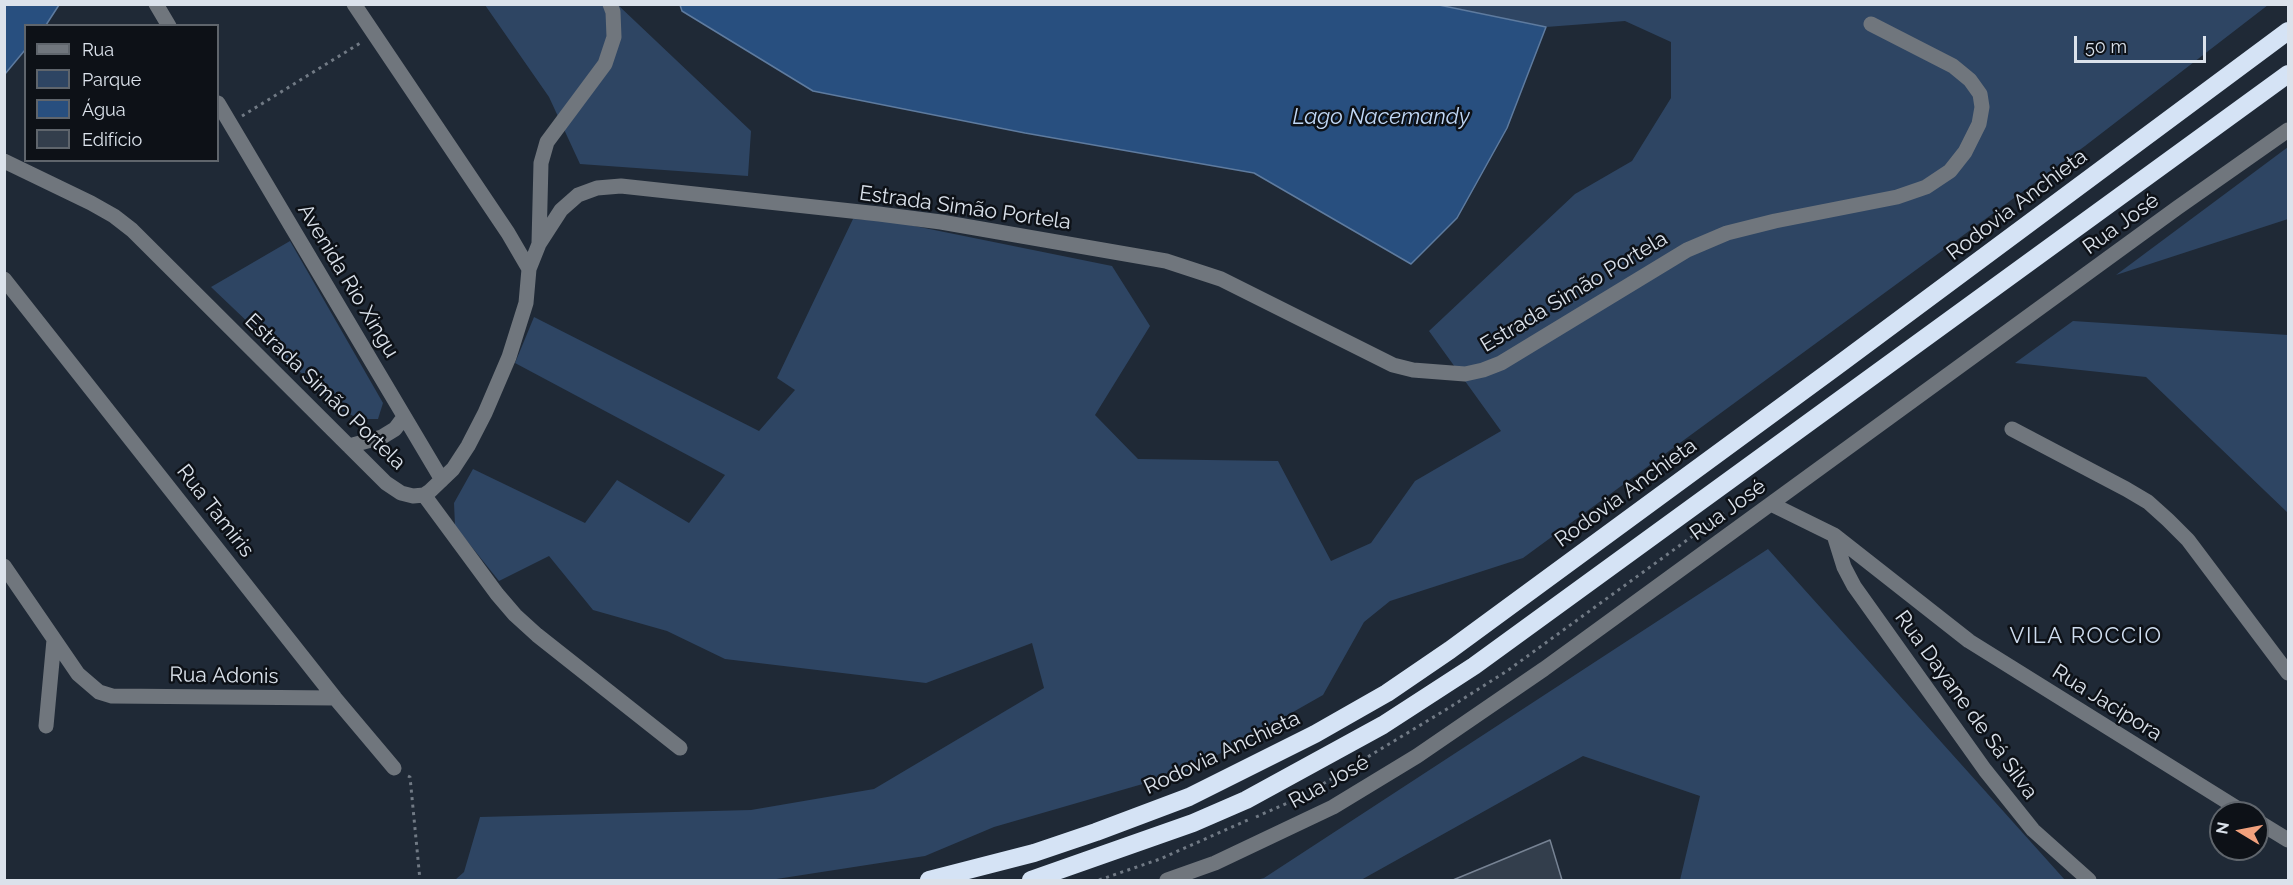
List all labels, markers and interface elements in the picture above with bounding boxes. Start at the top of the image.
legend [24,24,219,162]
scale bar [2077,24,2209,62]
text: 50 m [2085,36,2127,57]
text: Rua [82,39,114,60]
text: Parque [82,69,141,90]
text: Água [82,99,126,120]
water label: Lago Nacemandy [1292,104,1470,130]
text: Edifício [82,129,142,150]
street label: Rodovia Anchieta [1942,144,2092,266]
street label: Estrada Simão Portela [858,181,1072,235]
street label: Rua José [2078,188,2164,260]
street label: Avenida Rio Xingu [292,200,404,362]
street label: Estrada Simão Portela [1476,226,1672,358]
street label: Estrada Simão Portela [239,309,411,475]
street label: Rodovia Anchieta [1550,433,1702,553]
street label: Rua Tamiris [171,460,259,562]
street label: Rua José [1685,474,1771,546]
street label: Rua Dayane de Sá Silva [1889,606,2043,804]
district label: VILA ROCCIO [2009,623,2163,649]
street label: Rua Jacipora [2048,659,2166,747]
street label: Rua Adonis [169,662,279,690]
street label: Rodovia Anchieta [1140,706,1304,800]
street label: Rua José [1285,750,1373,814]
north arrow [2209,801,2269,861]
text: N [2212,820,2233,836]

